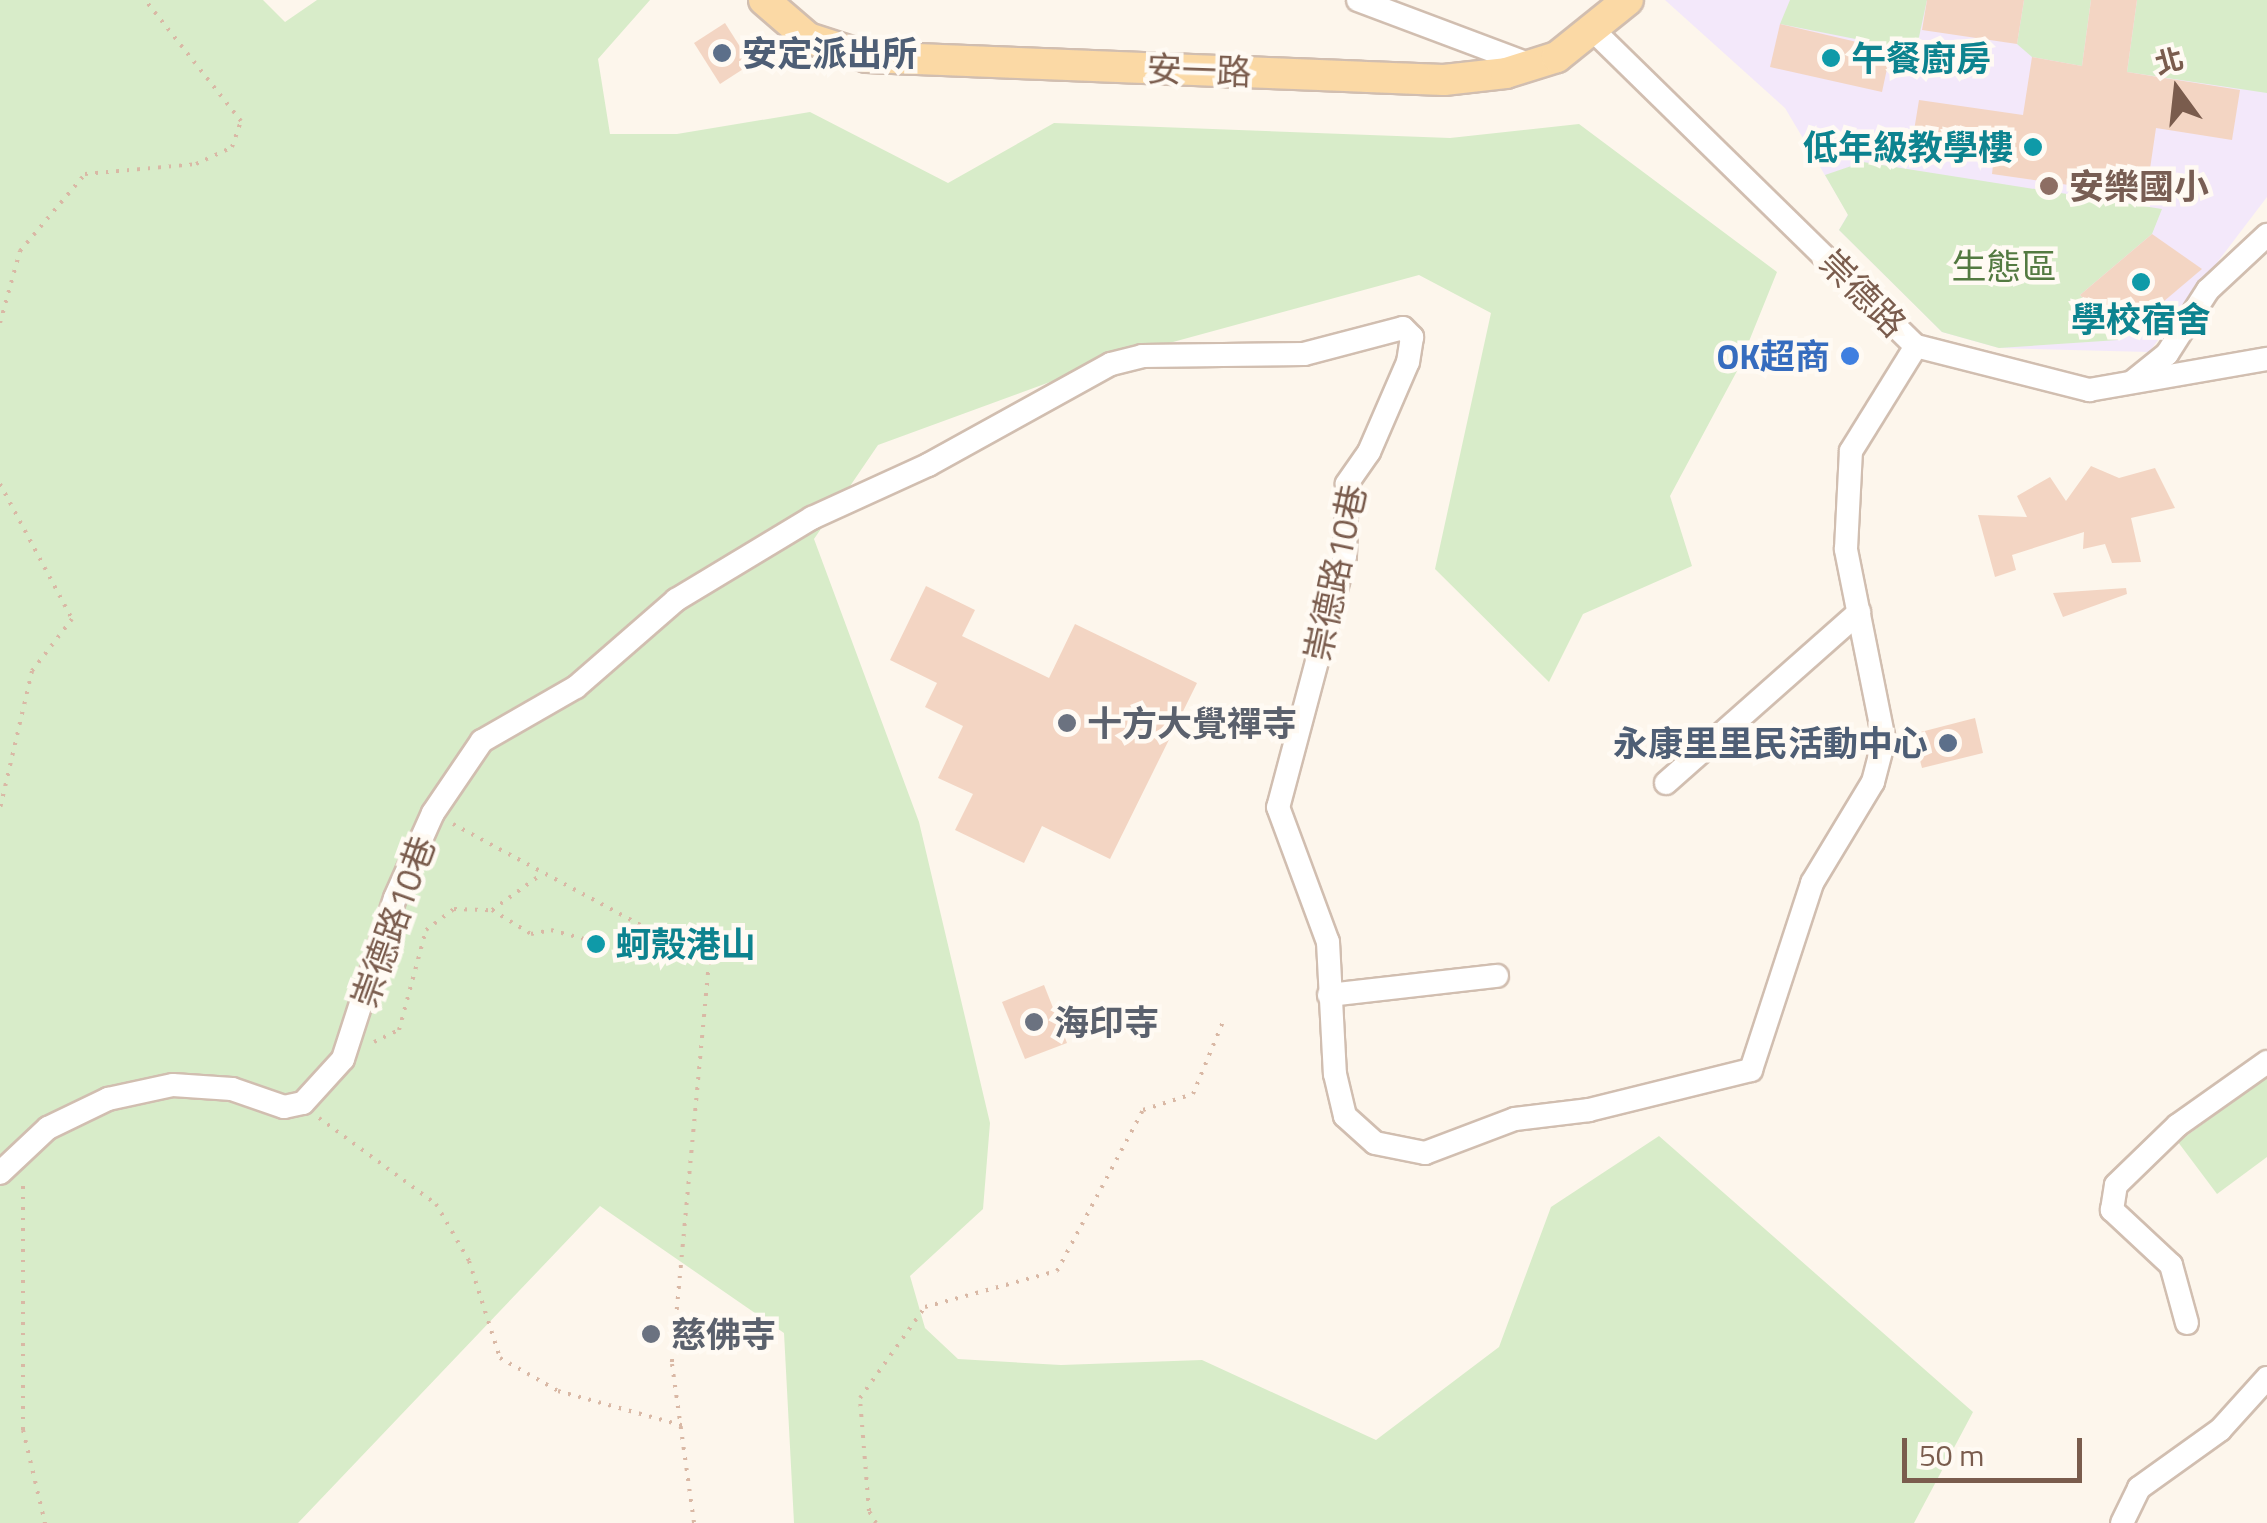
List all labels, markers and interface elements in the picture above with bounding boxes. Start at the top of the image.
place label: 安定派出所 [742,32,917,74]
text: 北 [2150,36,2188,85]
place label: 午餐廚房 [1851,37,1991,79]
north arrow [2127,40,2227,140]
marker: 安定派出所 [711,42,733,64]
street label: 安一路 [1146,47,1252,93]
marker: 午餐廚房 [1820,47,1842,69]
place label: 低年級教學樓 [1803,126,2013,168]
marker: 低年級教學樓 [2022,136,2044,158]
place label: 安樂國小 [2069,165,2209,207]
marker: 安樂國小 [2038,175,2060,197]
street label: 崇德路 [1811,241,1915,345]
park label: 生態區 [1952,245,2056,287]
marker: 學校宿舍 [2130,271,2152,293]
place label: 學校宿舍 [2071,298,2211,340]
place label: OK超商 [1716,335,1830,377]
marker: OK超商 [1839,345,1861,367]
street label: 崇德路10巷 [1296,481,1374,665]
place label: 十方大覺禪寺 [1087,702,1297,744]
marker: 十方大覺禪寺 [1056,712,1078,734]
place label: 永康里里民活動中心 [1613,722,1928,764]
marker: 永康里里民活動中心 [1937,732,1959,754]
street label: 崇德路10巷 [343,831,443,1013]
place label: 蚵殼港山 [616,923,756,965]
marker: 蚵殼港山 [585,933,607,955]
place label: 海印寺 [1054,1001,1159,1043]
marker: 海印寺 [1023,1011,1045,1033]
place label: 慈佛寺 [671,1313,776,1355]
marker: 慈佛寺 [640,1323,662,1345]
scale bar [1907,1418,2087,1480]
text: 50 m [1919,1432,1984,1478]

